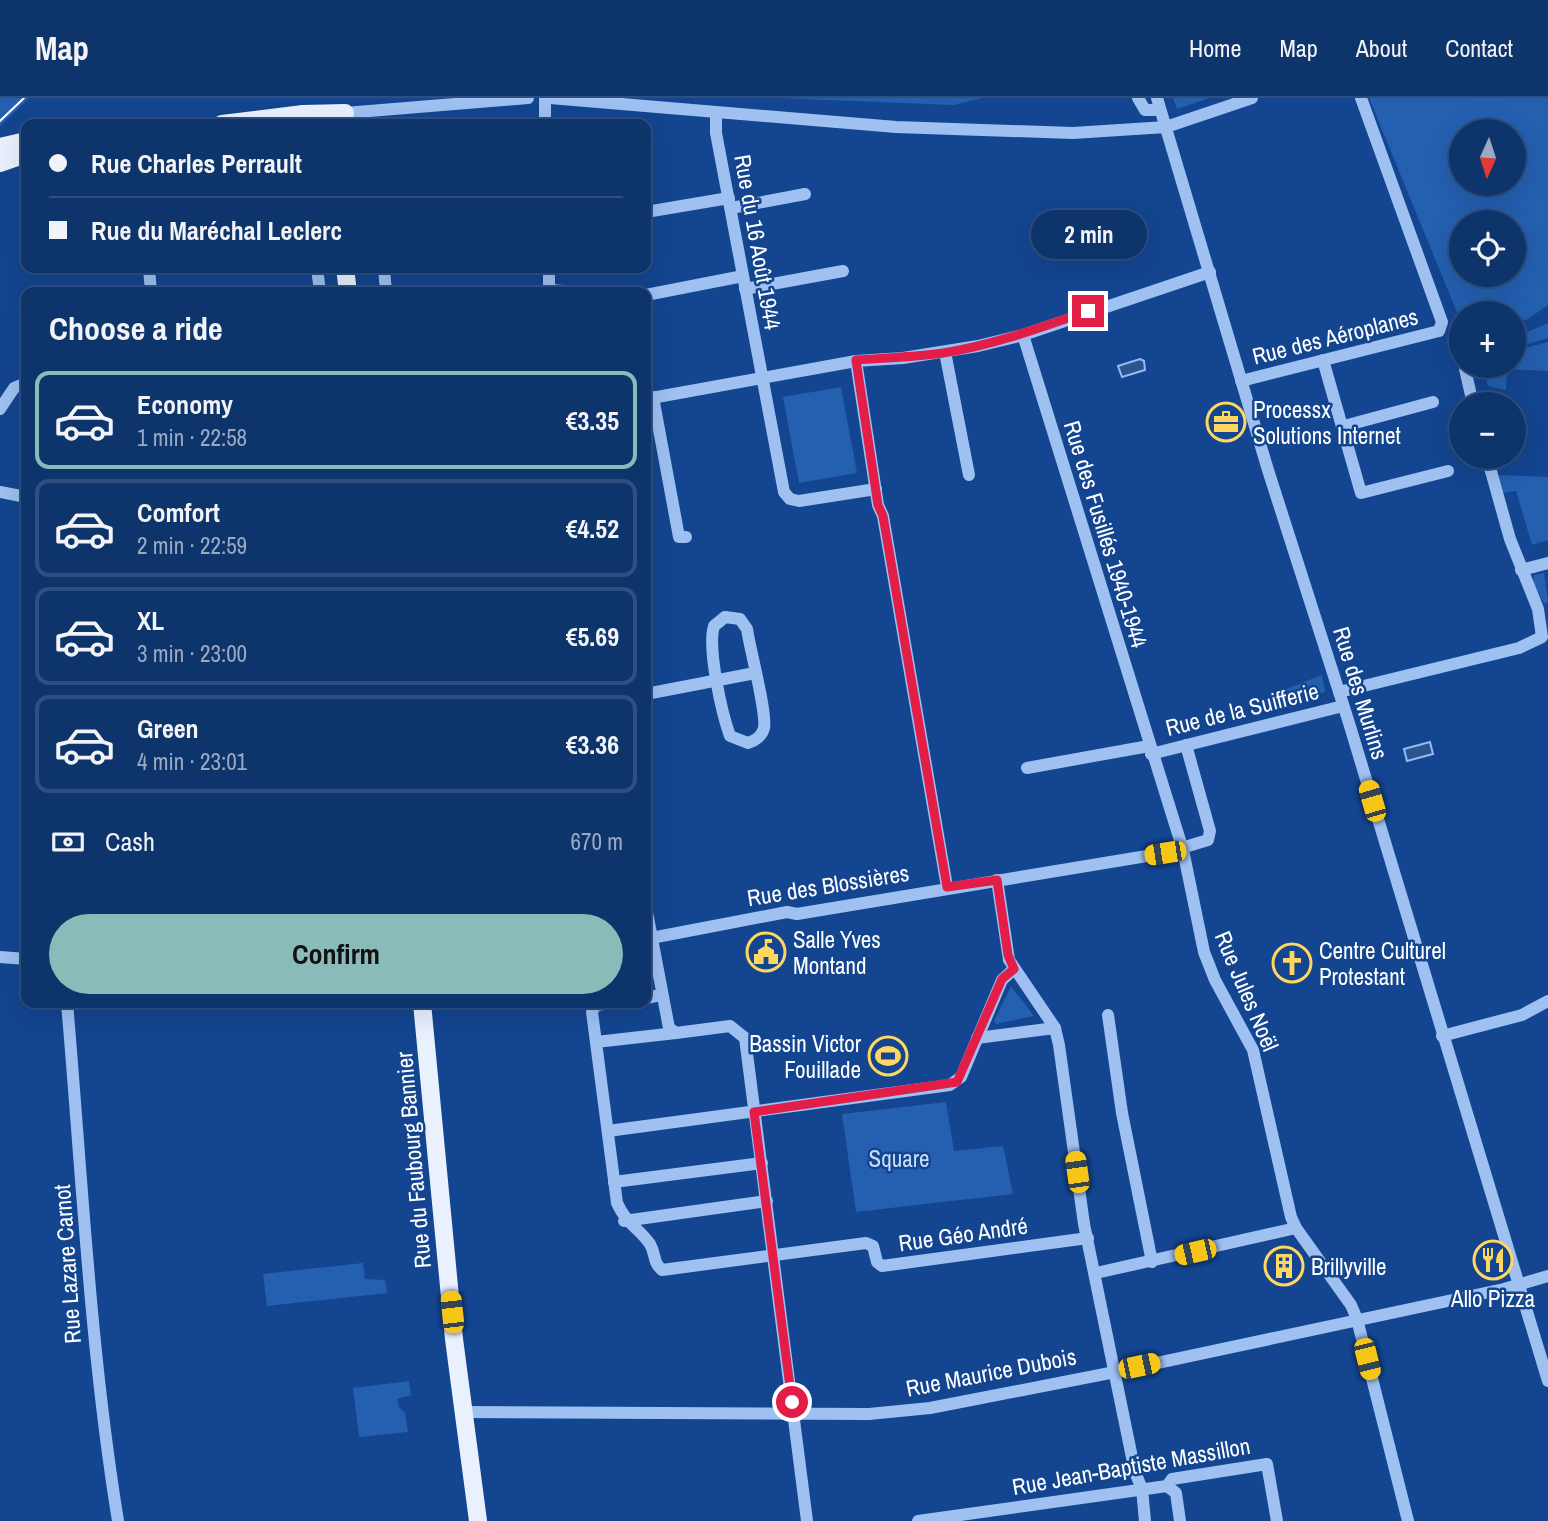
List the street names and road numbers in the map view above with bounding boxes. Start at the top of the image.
street label: Rue du 16 Août 1944 [727,152,789,332]
street label: Rue des Aéroplanes [1249,300,1421,372]
street label: Rue des Fusillés 1940-1944 [1057,417,1155,652]
street label: Rue des Murlins [1326,623,1396,763]
street label: Rue de la Suifferie [1162,675,1322,743]
street label: Rue des Blossières [745,857,911,913]
street label: Rue Jules Noël [1208,926,1286,1056]
street label: Rue du Faubourg Bannier [388,1050,438,1270]
street label: Rue Lazare Carnot [46,1183,88,1345]
street label: Rue Géo André [896,1210,1030,1258]
street label: Rue Maurice Dubois [903,1340,1079,1404]
street label: Rue Jean-Baptiste Massillon [1010,1430,1252,1502]

